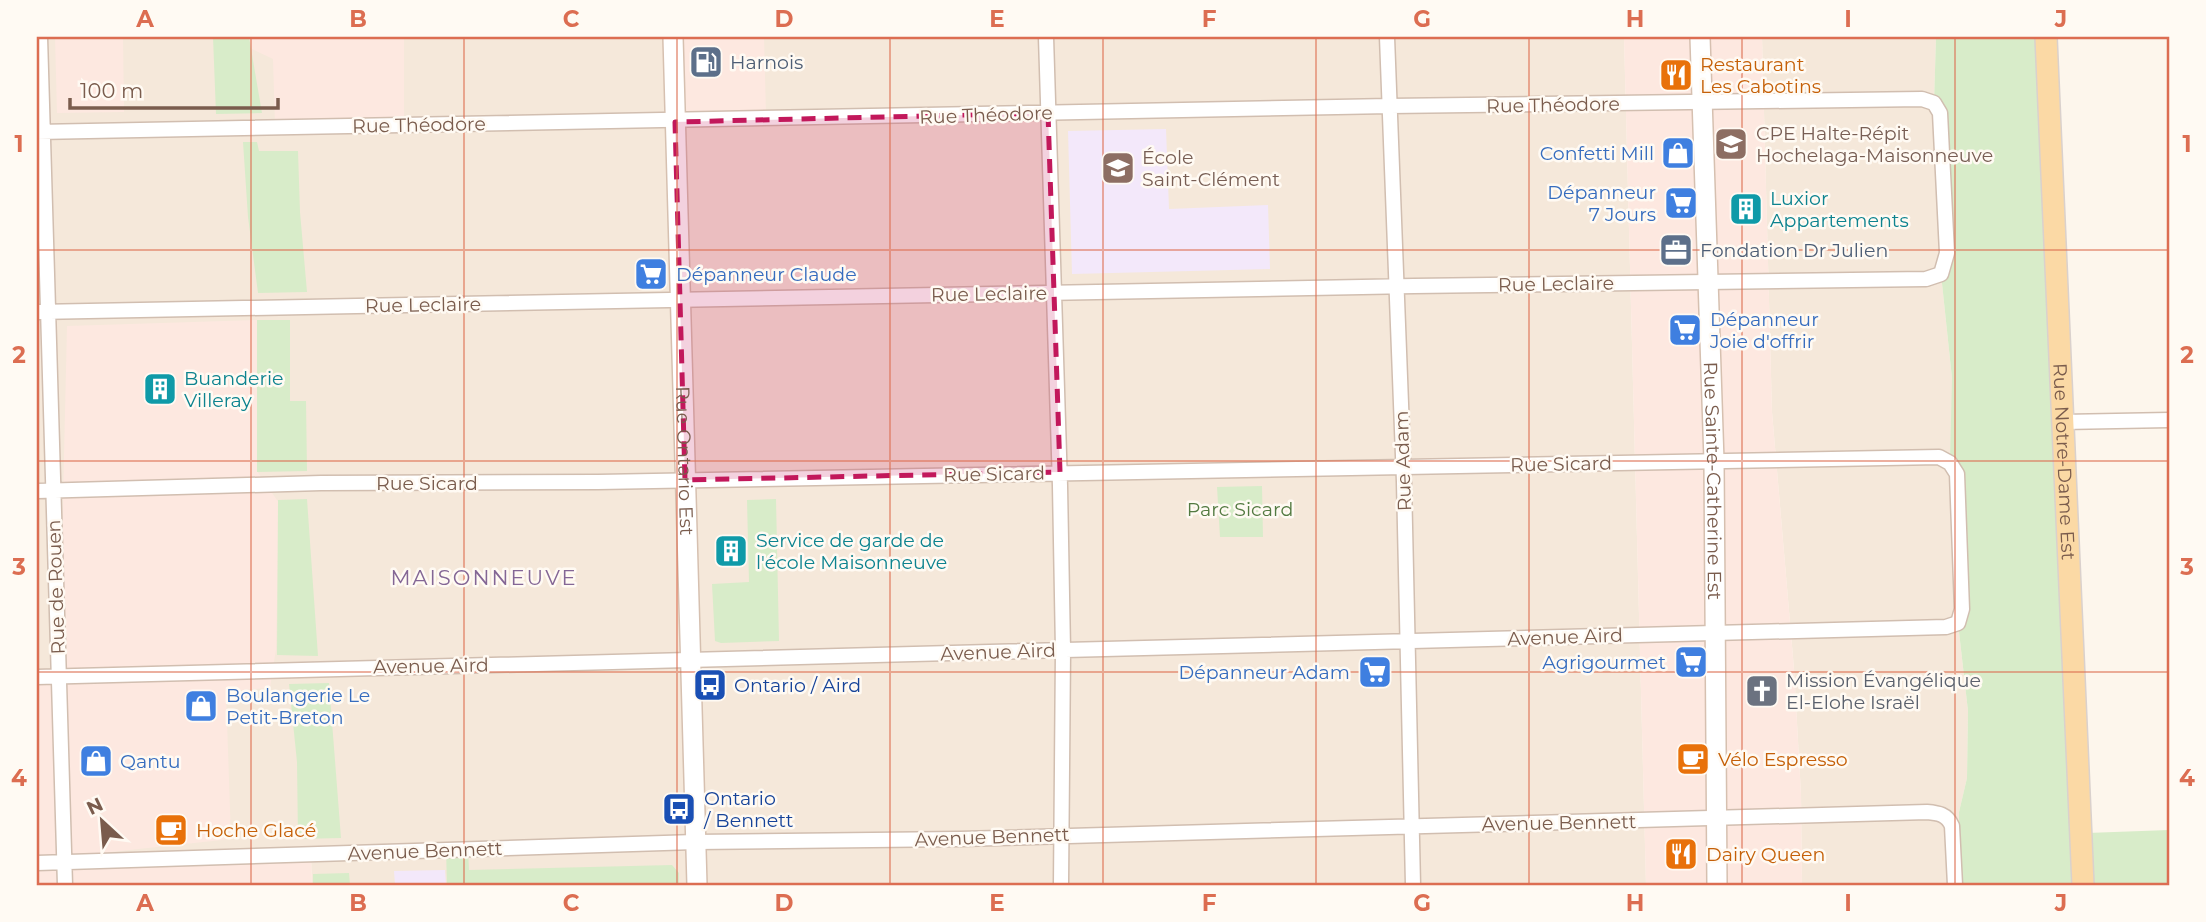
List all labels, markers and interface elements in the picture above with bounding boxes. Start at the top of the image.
text: A [135,5,154,33]
text: B [349,5,367,33]
text: C [563,5,580,33]
text: D [775,5,794,33]
text: E [989,5,1005,33]
text: F [1202,5,1217,33]
text: G [1413,5,1431,33]
text: H [1626,5,1644,33]
text: I [1844,5,1852,33]
text: J [2054,5,2067,33]
fuel station icon: Harnois [687,43,725,81]
place label: Harnois [730,51,803,74]
place label: Restaurant Les Cabotins [1700,53,1821,98]
restaurant icon: Restaurant Les Cabotins [1657,56,1695,94]
scale bar [70,66,278,110]
text: 100 m [80,78,143,103]
street label: Rue Théodore [1486,92,1620,118]
street label: Rue Théodore [919,101,1053,129]
street label: Rue Théodore [352,112,486,138]
place label: CPE Halte-Répit Hochelaga-Maisonneuve [1756,122,1993,167]
school or university icon: CPE Halte-Répit Hochelaga-Maisonneuve [1712,125,1750,163]
text: 1 [14,130,24,158]
text: 1 [2182,130,2192,158]
shop icon: Confetti Mill [1659,134,1697,172]
place label: Confetti Mill [1540,142,1654,165]
place label: École Saint-Clément [1142,146,1280,191]
school or university icon: École Saint-Clément [1099,149,1137,187]
place label: Dépanneur 7 Jours [1547,181,1656,226]
supermarket icon: Dépanneur 7 Jours [1662,184,1700,222]
place label: Luxior Appartements [1770,187,1909,232]
building icon: Luxior Appartements [1727,190,1765,228]
office icon: Fondation Dr Julien [1657,231,1695,269]
place label: Fondation Dr Julien [1700,239,1888,262]
supermarket icon: Dépanneur Claude [632,255,670,293]
place label: Dépanneur Claude [676,263,857,286]
street label: Rue Leclaire [1498,271,1614,297]
street label: Rue Leclaire [931,281,1047,307]
street label: Rue Leclaire [365,292,481,318]
place label: Dépanneur Joie d'offrir [1709,308,1819,353]
supermarket icon: Dépanneur Joie d'offrir [1666,311,1704,349]
text: 2 [12,341,26,369]
text: 2 [2180,341,2194,369]
street label: Rue Sainte-Catherine Est [1699,361,1726,600]
street label: Rue Notre-Dame Est [2049,362,2080,561]
place label: Buanderie Villeray [184,367,284,412]
building icon: Buanderie Villeray [141,370,179,408]
street label: Rue Ontario Est [671,386,699,536]
street label: Rue Adam [1390,410,1416,512]
street label: Rue Sicard [1510,452,1612,476]
street label: Rue Sicard [943,462,1045,486]
street label: Rue Sicard [376,472,478,495]
park label: Parc Sicard [1187,498,1293,521]
street label: Rue de Rouen [42,519,70,655]
place label: Service de garde de l'école Maisonneuve [756,529,947,574]
building icon: Service de garde de l'école Maisonneuve [712,532,750,570]
text: 3 [11,553,26,581]
text: 3 [2179,553,2194,581]
district label: MAISONNEUVE [390,565,578,590]
street label: Avenue Aird [1507,623,1623,651]
street label: Avenue Aird [940,638,1056,666]
supermarket icon: Agrigourmet [1672,643,1710,681]
place label: Agrigourmet [1542,651,1666,674]
street label: Avenue Aird [373,653,489,679]
supermarket icon: Dépanneur Adam [1356,653,1394,691]
place label: Dépanneur Adam [1178,661,1350,684]
bus stop icon: Ontario / Aird [691,666,729,704]
place label: Mission Évangélique El-Elohe Israël [1786,669,1981,714]
church icon: Mission Évangélique El-Elohe Israël [1743,672,1781,710]
place label: Ontario / Aird [734,674,861,697]
place label: Boulangerie Le Petit-Breton [226,684,370,729]
shop icon: Boulangerie Le Petit-Breton [182,687,220,725]
cafe icon: Vélo Espresso [1674,740,1712,778]
shop icon: Qantu [77,742,115,780]
place label: Vélo Espresso [1718,748,1848,771]
place label: Qantu [120,750,180,773]
text: 4 [11,764,27,792]
text: 4 [2179,764,2195,792]
north arrow [66,786,136,856]
place label: Ontario / Bennett [703,787,794,832]
bus stop icon: Ontario / Bennett [660,790,698,828]
text: N [83,792,107,820]
street label: Avenue Bennett [1481,810,1637,836]
cafe icon: Hoche Glacé [152,811,190,849]
place label: Hoche Glacé [196,819,316,842]
street label: Avenue Bennett [914,823,1070,851]
restaurant icon: Dairy Queen [1662,835,1700,873]
street label: Avenue Bennett [347,837,503,865]
place label: Dairy Queen [1706,843,1825,866]
text: A [135,889,154,917]
text: B [349,889,367,917]
text: C [563,889,580,917]
text: D [775,889,794,917]
text: E [989,889,1005,917]
text: F [1202,889,1217,917]
text: G [1413,889,1431,917]
text: H [1626,889,1644,917]
text: I [1844,889,1852,917]
text: J [2054,889,2067,917]

